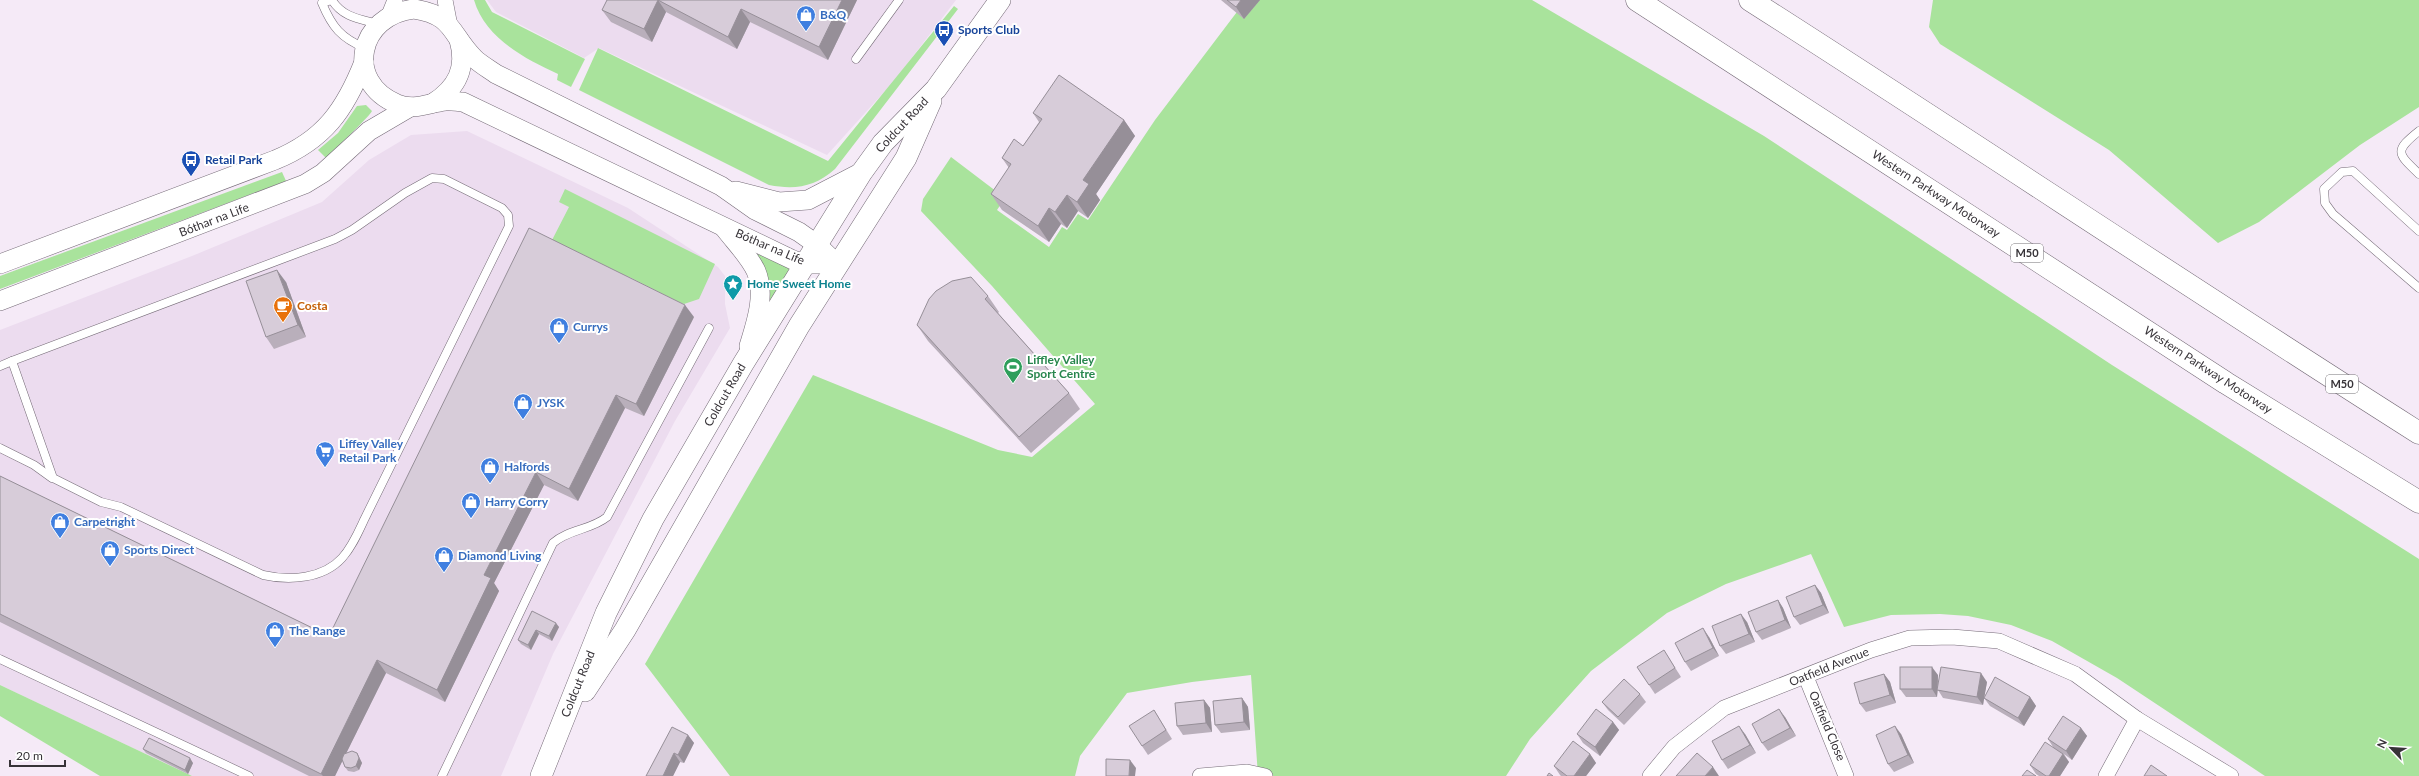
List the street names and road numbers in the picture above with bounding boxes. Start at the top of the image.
street label: Coldcut Road [872,94,931,156]
street label: Western Parkway Motorway [1869,146,2004,241]
street label: Bóthar na Life [177,199,251,240]
street label: Bóthar na Life [733,225,807,268]
road number: M50 [2011,244,2043,262]
street label: Western Parkway Motorway [2141,322,2276,417]
street label: Coldcut Road [700,360,749,429]
road number: M50 [2326,375,2358,393]
street label: Oatfield Avenue [1787,644,1871,689]
street label: Coldcut Road [557,648,598,719]
street label: Oatfield Close [1806,689,1849,763]

